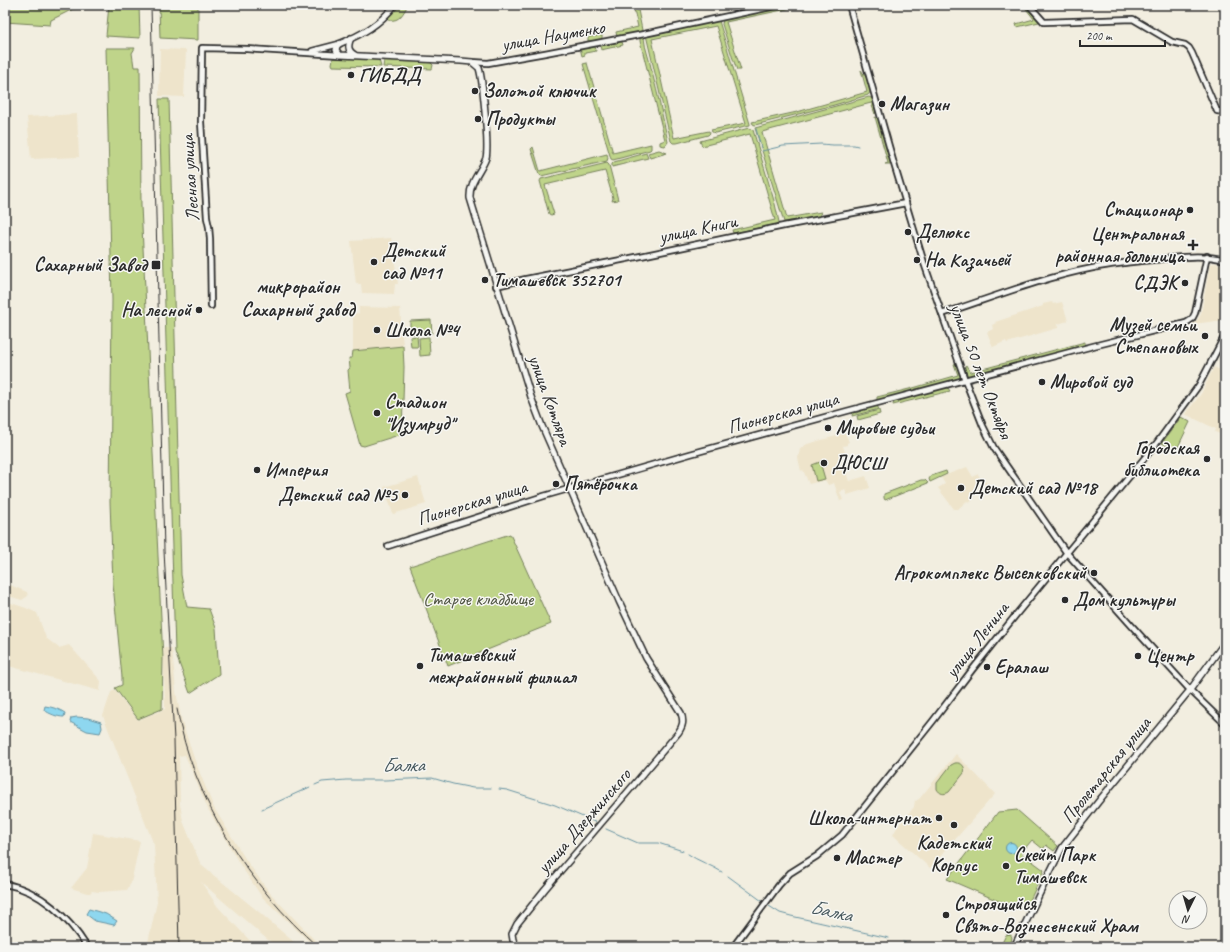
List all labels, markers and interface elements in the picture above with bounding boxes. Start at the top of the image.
street label: улица Науменко [499,15,608,57]
scale bar [1080,22,1165,48]
text: 200 m [1086,28,1113,44]
place label: ГИБДД [359,63,423,87]
marker: ГИБДД [346,70,356,80]
place label: Золотой ключик [483,79,598,103]
marker: Золотой ключик [470,86,480,96]
place label: Магазин [890,92,951,116]
marker: Магазин [877,99,887,109]
place label: Продукты [486,107,556,131]
marker: Продукты [473,114,483,124]
street label: Лесная улица [175,132,205,222]
place label: Стационар [1104,198,1184,222]
marker: Стационар [1185,205,1195,215]
street label: улица Книги [656,209,741,249]
place label: Делюкс [916,220,971,244]
place label: Центральная районная больница [1055,222,1186,268]
marker: Делюкс [903,227,913,237]
place label: Детский сад №11 [382,239,447,285]
marker: Центральная районная больница [1187,239,1199,251]
place label: На Казачьей [925,248,1013,273]
place label: Сахарный Завод [34,253,149,277]
marker: На Казачьей [912,255,922,265]
marker: Детский сад №11 [369,257,379,267]
marker: Сахарный Завод [150,259,162,271]
place label: Тимашевск 352701 [493,268,623,292]
place label: СДЭК [1133,271,1181,295]
district label: микрорайон Сахарный завод [241,274,356,323]
marker: Тимашевск 352701 [480,275,490,285]
marker: СДЭК [1180,278,1190,288]
place label: На лесной [121,298,193,322]
street label: улица 50 лет Октября [944,299,1018,443]
marker: На лесной [194,305,204,315]
place label: Музей семьи Степановых [1110,313,1199,359]
place label: Школа №4 [385,318,462,342]
marker: Школа №4 [372,325,382,335]
marker: Музей семьи Степановых [1200,331,1210,341]
street label: улица Котляра [522,351,578,451]
place label: Мировой суд [1050,370,1134,394]
marker: Мировой суд [1037,377,1047,387]
street label: Пионерская улица [725,386,842,439]
place label: Стадион "Изумруд" [385,390,458,437]
marker: Стадион "Изумруд" [372,408,382,418]
place label: Мировые судьи [836,416,936,440]
marker: Мировые судьи [823,423,833,433]
place label: Городская библиотека [1124,436,1201,482]
place label: ДЮСШ [832,451,889,475]
marker: Городская библиотека [1202,454,1212,464]
place label: Империя [265,458,329,482]
marker: ДЮСШ [819,458,829,468]
marker: Империя [252,465,262,475]
place label: Пятёрочка [564,472,638,496]
street label: Пионерская улица [414,475,531,531]
place label: Детский сад №18 [969,476,1099,500]
marker: Пятёрочка [551,479,561,489]
place label: Детский сад №5 [278,483,399,507]
marker: Детский сад №18 [956,483,966,493]
marker: Детский сад №5 [400,490,410,500]
place label: Агрокомплекс Выселковский [894,561,1088,585]
marker: Агрокомплекс Выселковский [1089,568,1099,578]
park label: Старое кладбище [423,587,535,611]
place label: Дом культуры [1073,588,1176,612]
street label: улица Ленина [939,595,1016,684]
marker: Дом культуры [1060,595,1070,605]
place label: Тимашевский межрайонный филиал [428,643,578,689]
place label: Центр [1146,644,1195,668]
marker: Центр [1133,651,1143,661]
place label: Ералаш [995,655,1049,679]
marker: Тимашевский межрайонный филиал [415,661,425,671]
marker: Ералаш [982,662,992,672]
street label: Пролетарская улица [1056,711,1157,828]
water label: Балка [382,752,426,778]
street label: улица Дзержинского [531,762,637,879]
place label: Школа-интернат [808,806,933,830]
marker: Школа-интернат [934,813,944,823]
marker: Кадетский Корпус [949,820,959,830]
place label: Кадетский Корпус [917,831,993,877]
place label: Скейт Парк Тимашевск [1014,843,1096,889]
place label: Мастер [845,846,902,870]
marker: Мастер [832,853,842,863]
marker: Скейт Парк Тимашевск [1001,861,1011,871]
north arrow [1168,890,1208,930]
place label: Строящийся Свято-Вознесенский Храм [954,892,1140,939]
water label: Балка [808,894,856,928]
marker: Строящийся Свято-Вознесенский Храм [941,910,951,920]
text: N [1181,913,1191,927]

